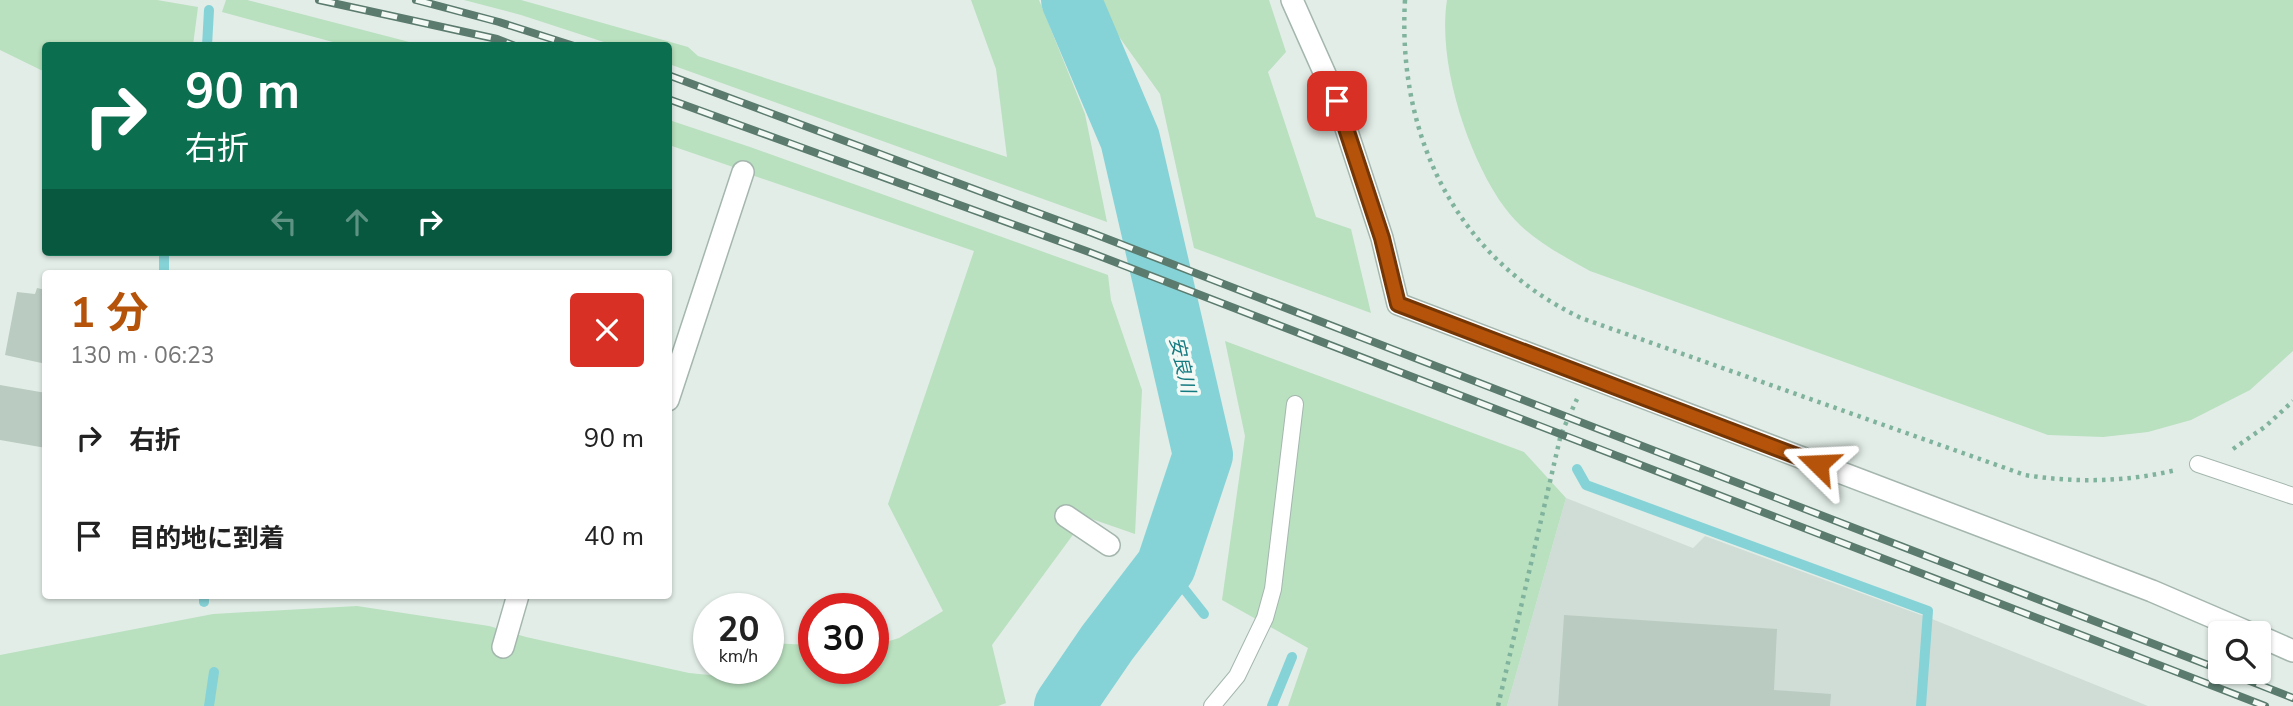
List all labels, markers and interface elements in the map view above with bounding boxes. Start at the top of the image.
text: 90 m [185,58,300,125]
icon: right [70,70,161,161]
pin [1307,71,1367,131]
icon: arrive [1318,82,1356,120]
text: 右折 [185,127,249,170]
icon: left [265,203,303,241]
icon: ahead [338,203,376,241]
icon: right [411,203,449,241]
text: 1 分 [70,285,149,342]
button: close [570,293,644,367]
water label: 安良川 [1163,334,1202,398]
text: 130 m · 06:23 [70,340,215,371]
icon: right [70,419,108,457]
text: 90 m [584,421,644,456]
text: 右折 [129,423,181,458]
position arrow [1781,427,1855,501]
icon: arrive [70,517,108,555]
text: 40 m [584,519,644,554]
text: 目的地に到着 [129,521,285,556]
speed limit sign: 30 [798,593,889,684]
text: 20 [717,606,760,653]
map controls [2208,621,2271,684]
button: search [2208,621,2271,684]
text: km/h [719,644,758,668]

